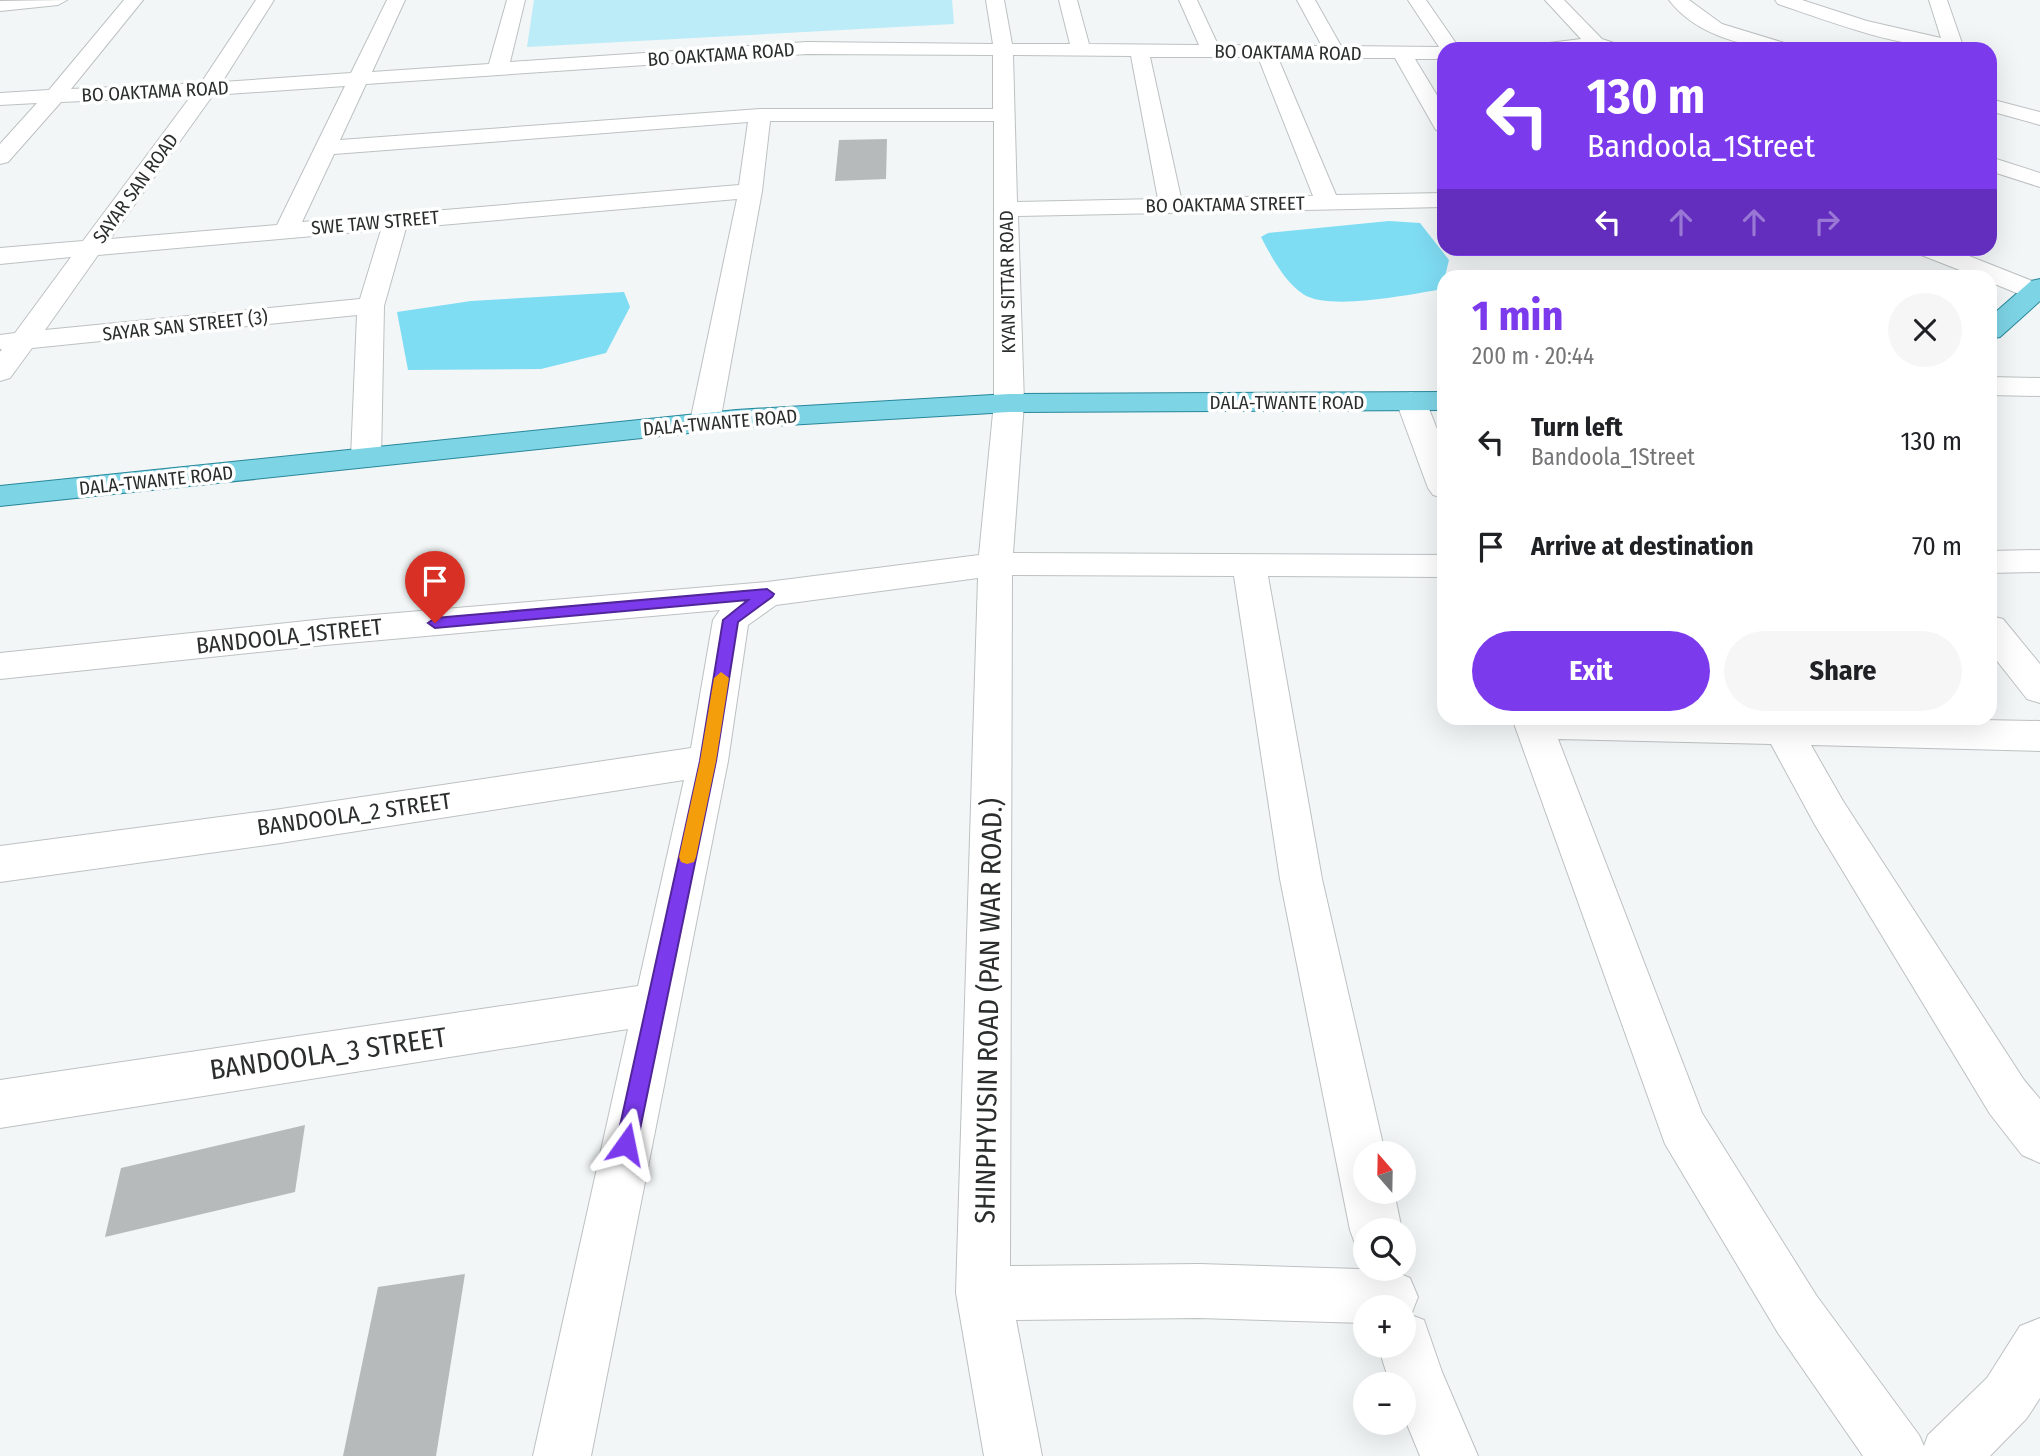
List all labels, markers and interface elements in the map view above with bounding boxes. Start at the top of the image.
street label: BO OAKTAMA ROAD [647,38,795,71]
street label: BO OAKTAMA ROAD [1214,40,1362,65]
text: 130 m [1587,67,1705,126]
icon: left [1472,70,1563,161]
street label: BO OAKTAMA ROAD [81,76,229,107]
text: Bandoola_1Street [1587,127,1815,165]
street label: SAYAR SAN ROAD [88,129,183,248]
street label: BO OAKTAMA STREET [1145,192,1305,217]
icon: left [1589,203,1627,241]
icon: ahead [1662,203,1700,241]
icon: ahead [1735,203,1773,241]
icon: right [1808,203,1846,241]
street label: SWE TAW STREET [310,205,440,240]
street label: KYAN SITTAR ROAD [995,210,1020,354]
text: 1 min [1472,291,1563,341]
button: close [1888,293,1962,367]
street label: SAYAR SAN STREET (3) [101,305,269,346]
text: 200 m · 20:44 [1472,342,1594,370]
street label: DALA-TWANTE ROAD [1210,391,1364,414]
street label: DALA-TWANTE ROAD [642,404,798,441]
text: Turn left [1531,412,1623,443]
icon: left [1472,423,1510,461]
text: 130 m [1900,426,1962,457]
text: Bandoola_1Street [1531,443,1695,471]
street label: DALA-TWANTE ROAD [78,461,234,500]
icon: arrive [1472,528,1510,566]
text: Arrive at destination [1531,531,1754,562]
text: 70 m [1912,531,1962,562]
pin [405,551,465,623]
icon: arrive [416,562,454,600]
street label: BANDOOLA_1STREET [195,612,384,660]
button: Exit [1472,631,1710,711]
button: Share [1724,631,1962,711]
street label: BANDOOLA_2 STREET [255,786,453,841]
street label: SHINPHYUSIN ROAD (PAN WAR ROAD.) [968,798,1009,1224]
street label: BANDOOLA_3 STREET [208,1021,449,1086]
position arrow [589,1107,663,1181]
north arrow [1353,1141,1416,1204]
map controls [1353,1141,1416,1435]
button: search [1353,1218,1416,1281]
button: + [1353,1295,1416,1358]
button: − [1353,1372,1416,1435]

